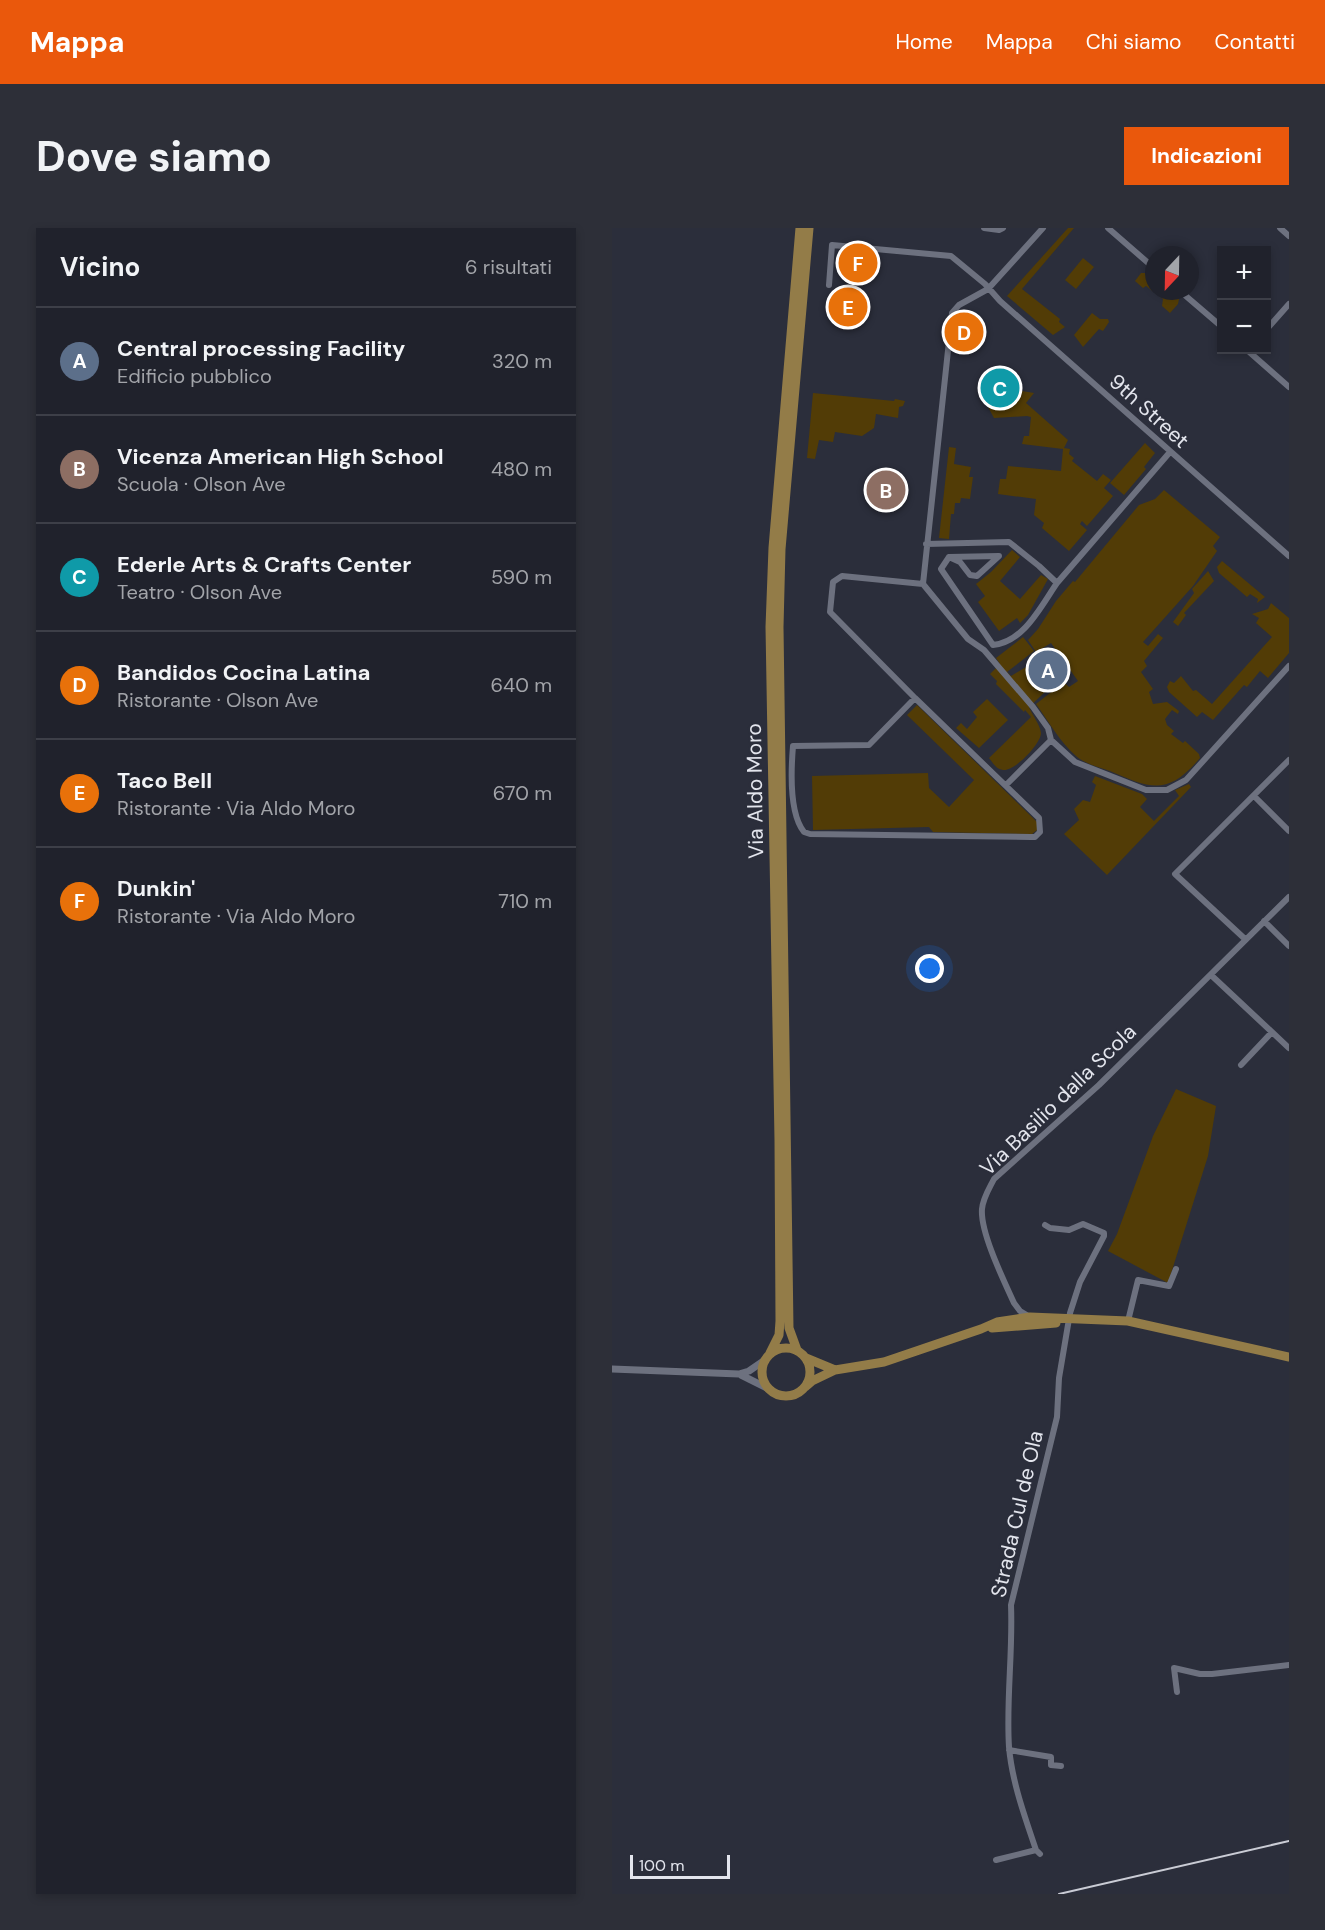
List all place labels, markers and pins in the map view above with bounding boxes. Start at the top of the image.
pin: F [838,240,878,285]
pin: E [828,284,868,329]
pin: D [944,310,984,354]
pin: C [980,366,1020,410]
pin: B [866,468,906,512]
pin: A [1028,648,1068,692]

